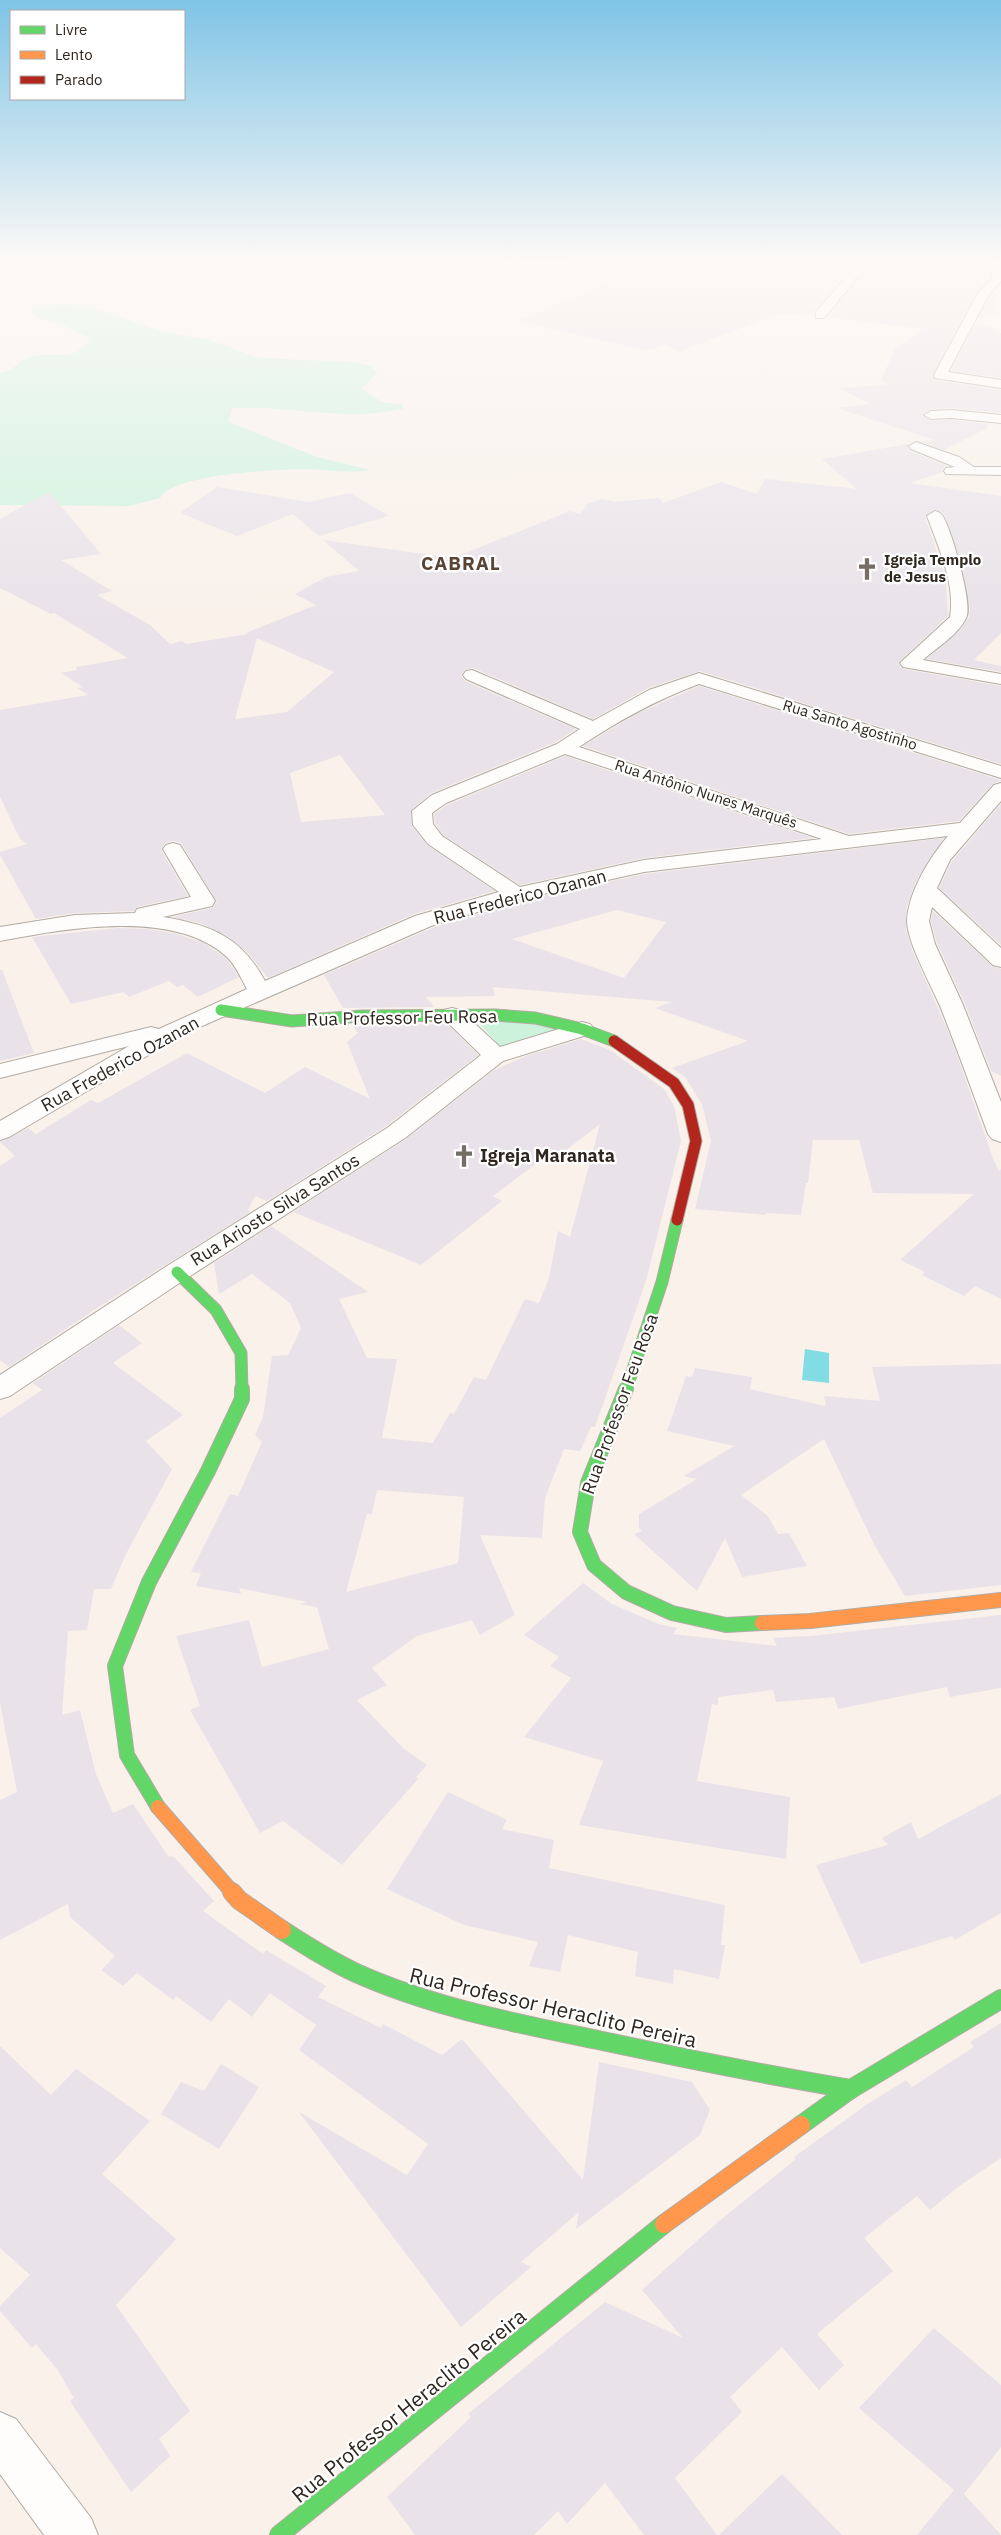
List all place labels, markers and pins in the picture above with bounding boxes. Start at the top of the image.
place label: Igreja Templo de Jesus [884,550,981,586]
church icon: Igreja Templo de Jesus [854,556,880,582]
church icon: Igreja Maranata [451,1143,477,1169]
place label: Igreja Maranata [480,1144,615,1167]

